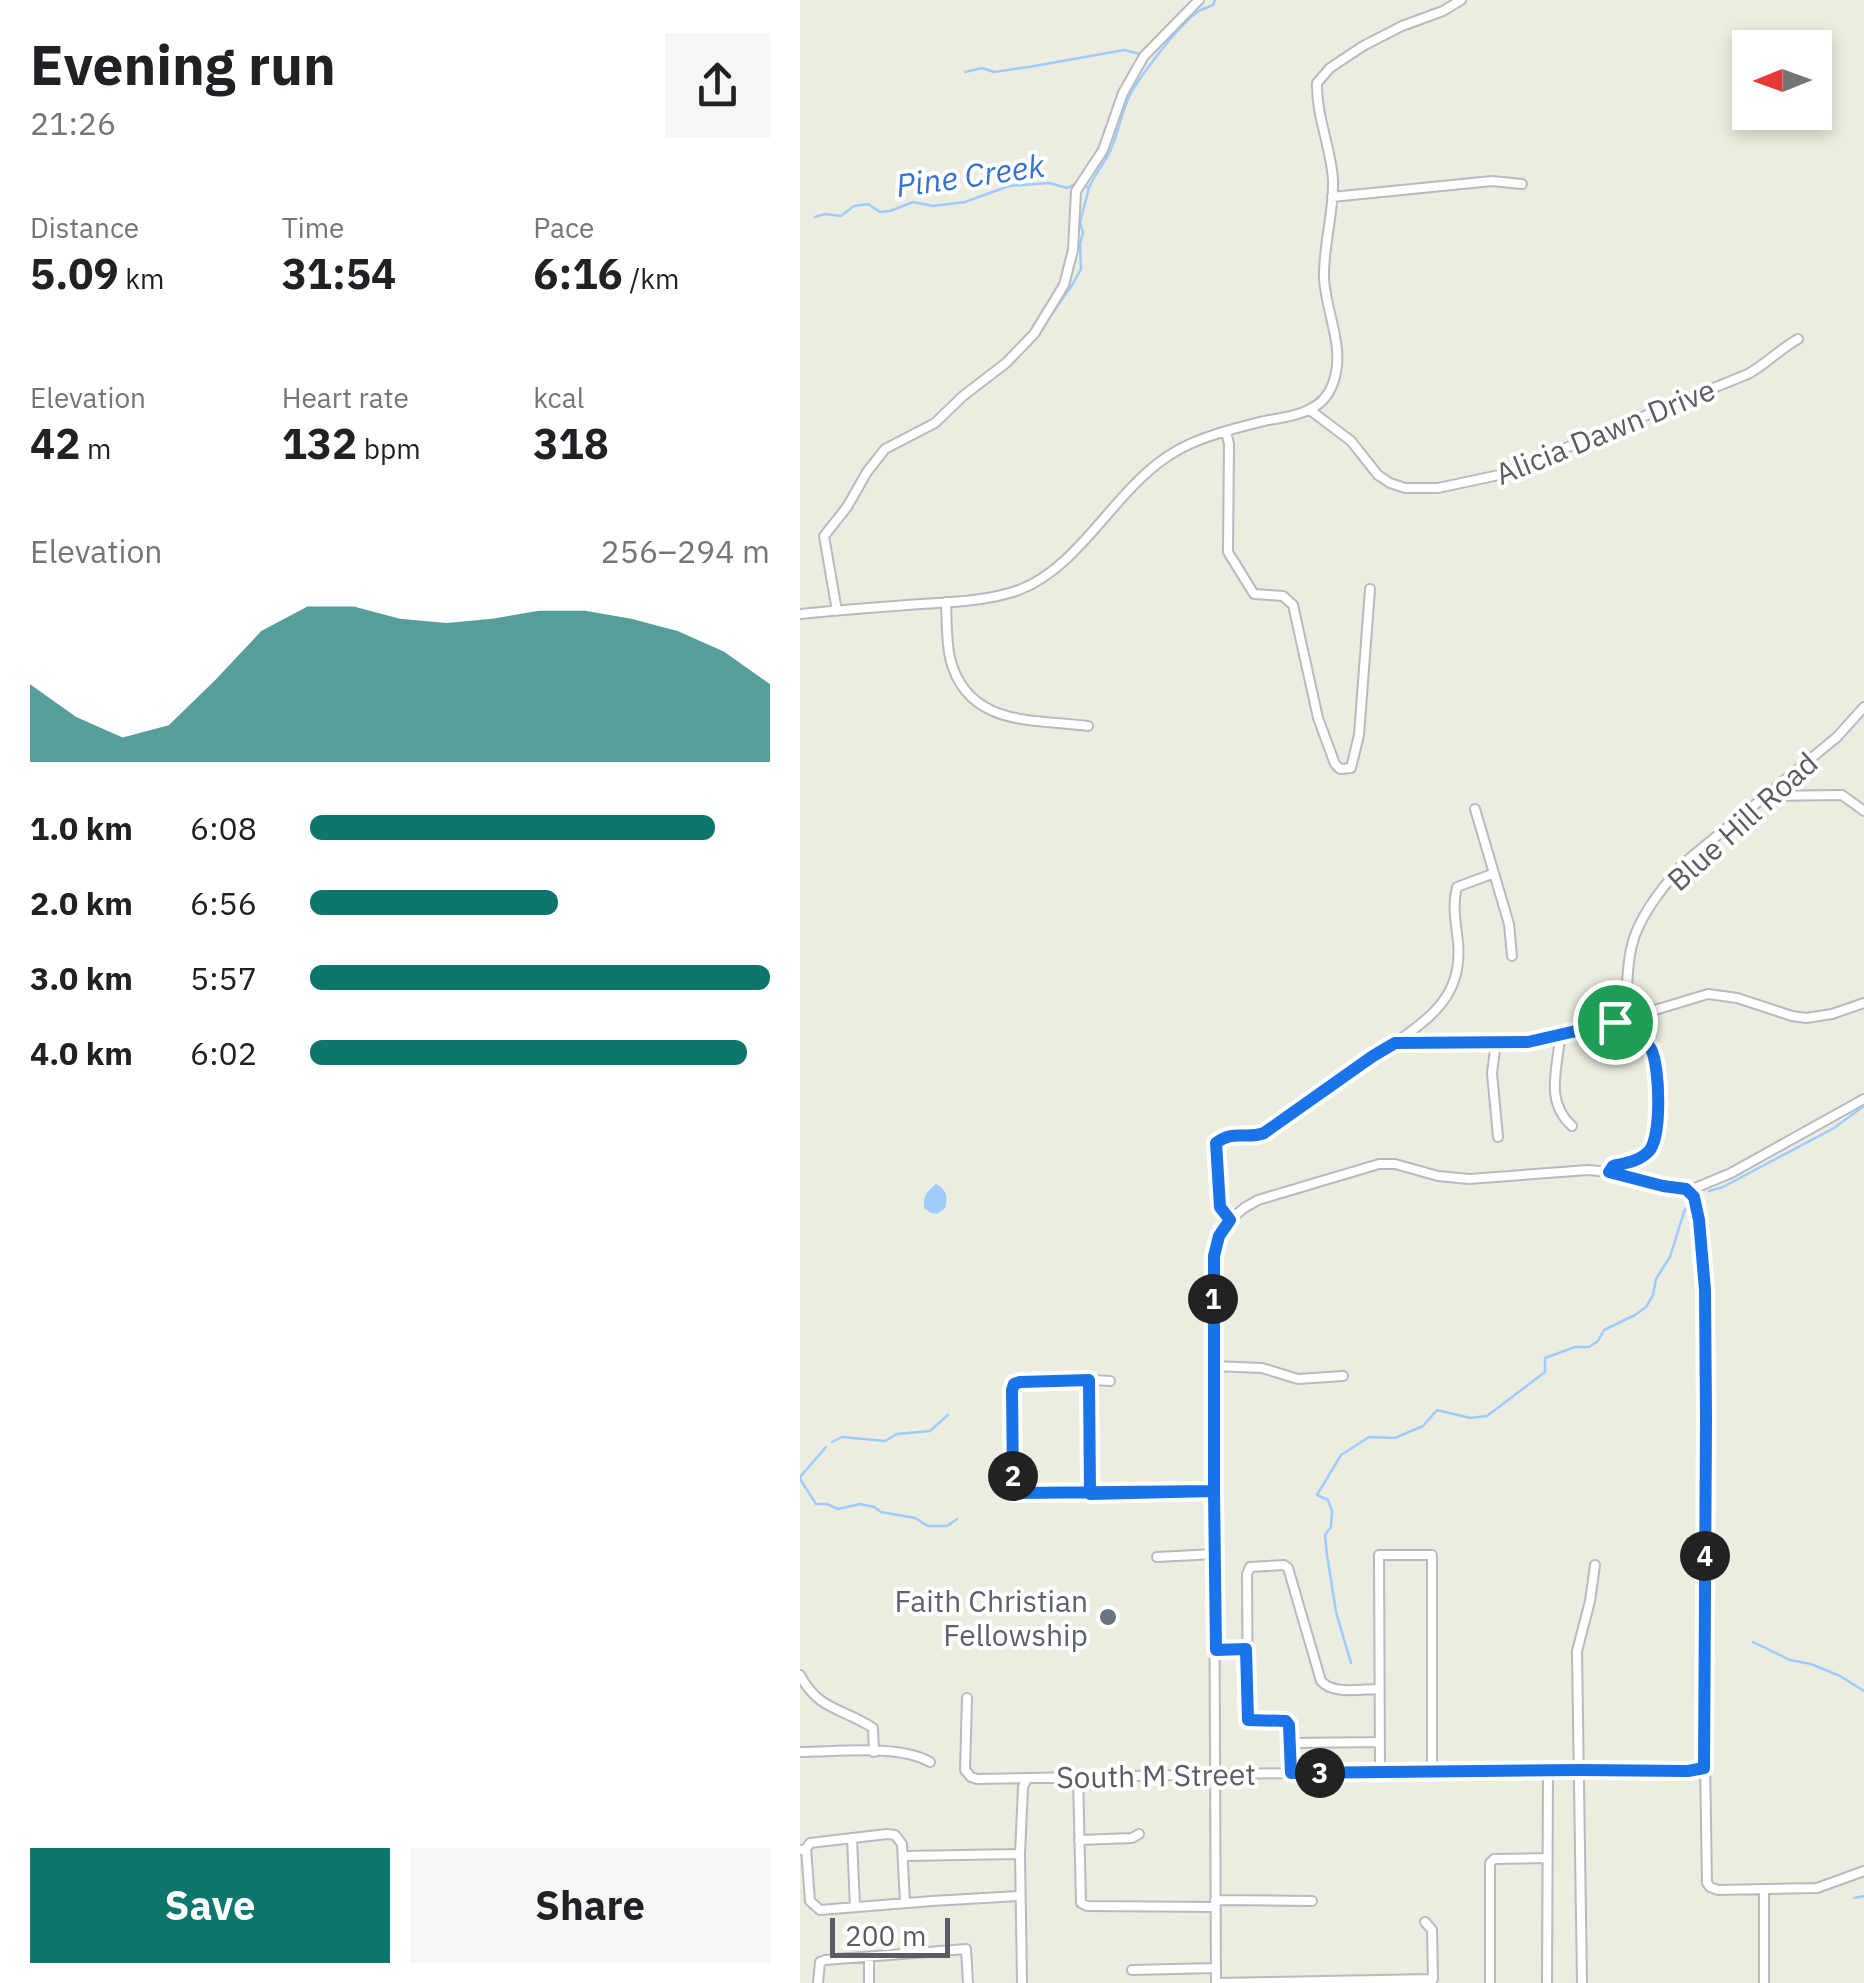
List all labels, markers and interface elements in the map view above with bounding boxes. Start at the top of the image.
text: Evening run [30,29,336,100]
north arrow [1732,30,1832,130]
map controls [1732,30,1832,130]
button: share [665,33,770,138]
text: 21:26 [30,102,116,144]
water label: Pine Creek [893,144,1048,206]
text: Distance [30,209,139,246]
text: Time [282,209,345,246]
text: Pace [533,209,594,246]
text: 5.09 [30,246,119,301]
text: 31:54 [282,246,396,301]
text: 6:16 [533,246,623,301]
text: km [119,260,164,297]
text: /km [623,260,679,297]
street label: Alicia Dawn Drive [1489,369,1721,493]
text: Elevation [30,379,146,416]
text: Heart rate [282,379,409,416]
text: kcal [533,379,584,416]
text: 42 [30,416,80,471]
text: 132 [282,416,357,471]
text: 318 [533,416,609,471]
text: m [80,430,111,467]
text: bpm [357,430,421,467]
text: Elevation [30,530,163,572]
text: 256–294 m [600,530,770,572]
street label: Blue Hill Road [1659,743,1825,899]
text: 1.0 km [30,807,133,849]
text: 6:08 [190,807,257,849]
text: 2.0 km [30,882,133,924]
text: 6:56 [190,882,257,924]
text: 3.0 km [30,957,133,999]
text: 5:57 [190,957,257,999]
pin [1573,980,1658,1065]
icon: arrive [1588,995,1643,1050]
text: 4.0 km [30,1032,133,1074]
text: 6:02 [190,1032,257,1074]
pin: 1 [1188,1274,1238,1324]
text: 1 [1205,1280,1221,1317]
pin: 2 [988,1451,1038,1501]
text: 2 [1005,1457,1021,1494]
pin: 4 [1680,1531,1730,1581]
text: 4 [1697,1537,1713,1574]
place label: Faith Christian Fellowship [895,1581,1088,1654]
marker: Faith Christian Fellowship [1097,1606,1119,1628]
pin: 3 [1295,1748,1345,1798]
street label: South M Street [1056,1754,1256,1796]
text: 3 [1312,1754,1328,1791]
button: Save [30,1848,390,1963]
button: Share [410,1848,770,1963]
scale bar [830,1913,950,1958]
text: 200 m [845,1917,926,1954]

